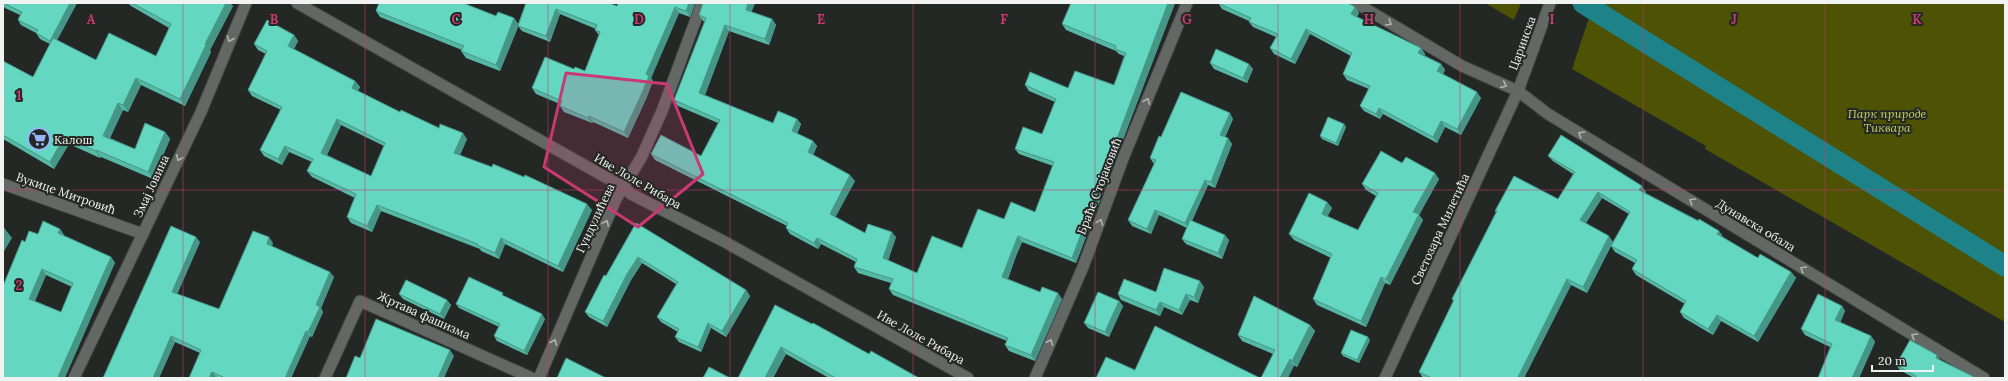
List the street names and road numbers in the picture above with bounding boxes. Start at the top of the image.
street label: Царинска [1505,14,1539,72]
street label: Браће Стојаковић [1074,135,1124,237]
street label: Иве Лоле Рибара [592,150,684,212]
street label: Змај Јовина [130,152,172,220]
street label: Вукице Митровић [14,169,118,217]
street label: Светозара Милетића [1408,171,1472,287]
street label: Гундулићева [572,181,618,255]
street label: Дунавска обала [1714,195,1798,255]
street label: Жртава фашизма [375,288,473,342]
street label: Иве Лоле Рибара [874,307,968,367]

